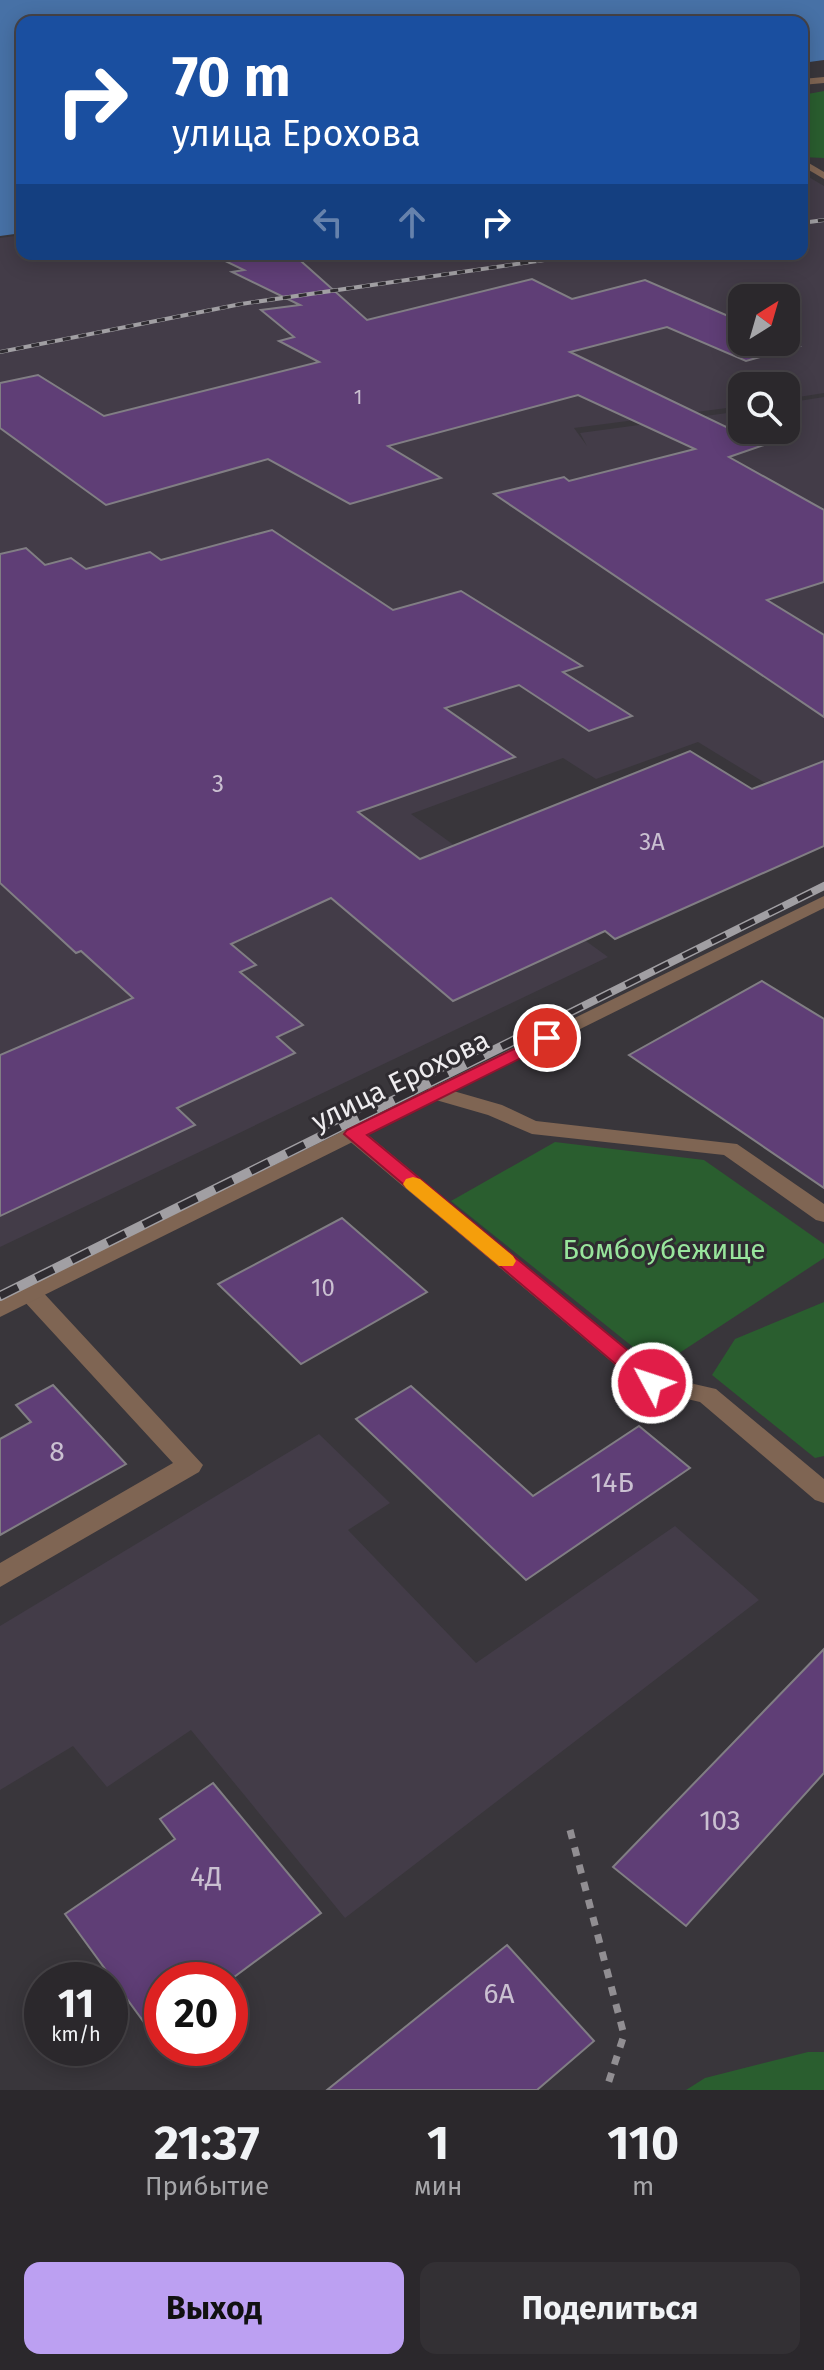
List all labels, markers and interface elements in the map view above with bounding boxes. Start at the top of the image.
text: 70 m [172,44,291,111]
icon: right [40,48,144,152]
text: улица Ерохова [172,112,421,156]
icon: left [306,200,350,244]
icon: ahead [390,200,434,244]
icon: right [474,200,518,244]
north arrow [728,284,800,356]
map controls [728,284,800,444]
button: search [728,372,800,444]
house number: 1 [354,385,362,409]
house number: 3 [212,770,224,798]
house number: 3А [639,828,665,856]
pin [513,1004,581,1072]
icon: arrive [525,1016,569,1060]
street label: улица Ерохова [306,1023,494,1138]
park label: Бомбоубежище [562,1233,766,1266]
house number: 10 [311,1274,335,1302]
position arrow [610,1341,694,1425]
house number: 8 [49,1435,65,1468]
house number: 14Б [590,1466,634,1499]
house number: 103 [699,1804,741,1837]
house number: 4Д [190,1860,222,1893]
speed limit sign: 20 [144,1962,248,2066]
house number: 6А [484,1977,514,2010]
text: 11 [58,1980,94,2028]
text: km/h [51,2022,101,2046]
text: 21:37 [154,2114,260,2172]
text: 1 [427,2114,449,2172]
text: 110 [607,2114,679,2172]
text: Прибытие [145,2171,269,2202]
text: мин [414,2171,462,2202]
text: m [632,2171,654,2202]
button: Выход [24,2262,404,2354]
button: Поделиться [420,2262,800,2354]

